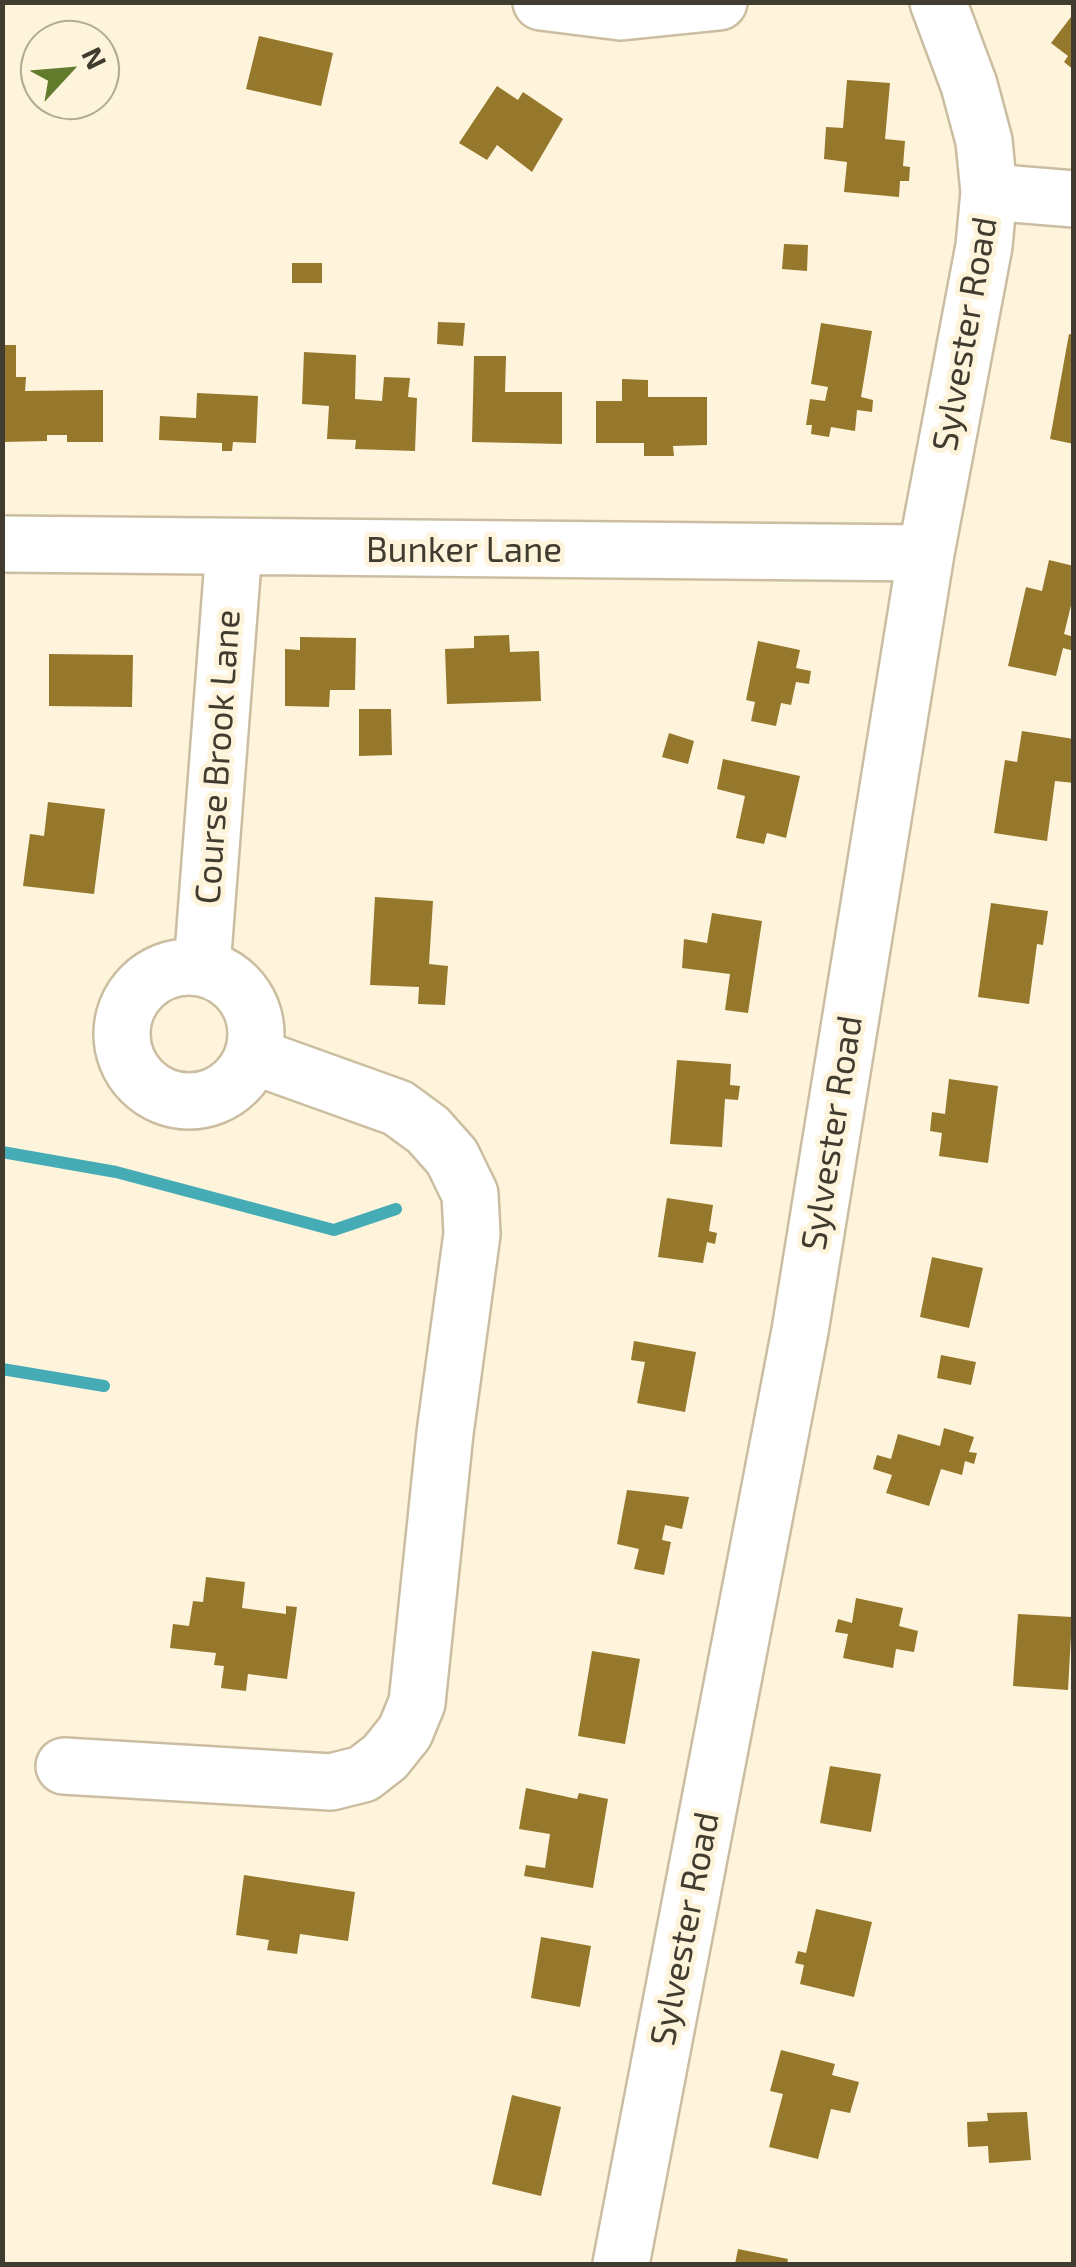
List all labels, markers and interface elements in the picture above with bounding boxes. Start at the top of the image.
north arrow [20,20,120,120]
text: N [75,41,115,74]
street label: Sylvester Road [924,214,1006,454]
street label: Bunker Lane [366,529,562,571]
street label: Course Brook Lane [187,608,249,906]
street label: Sylvester Road [793,1013,871,1253]
street label: Sylvester Road [642,1809,728,2049]

